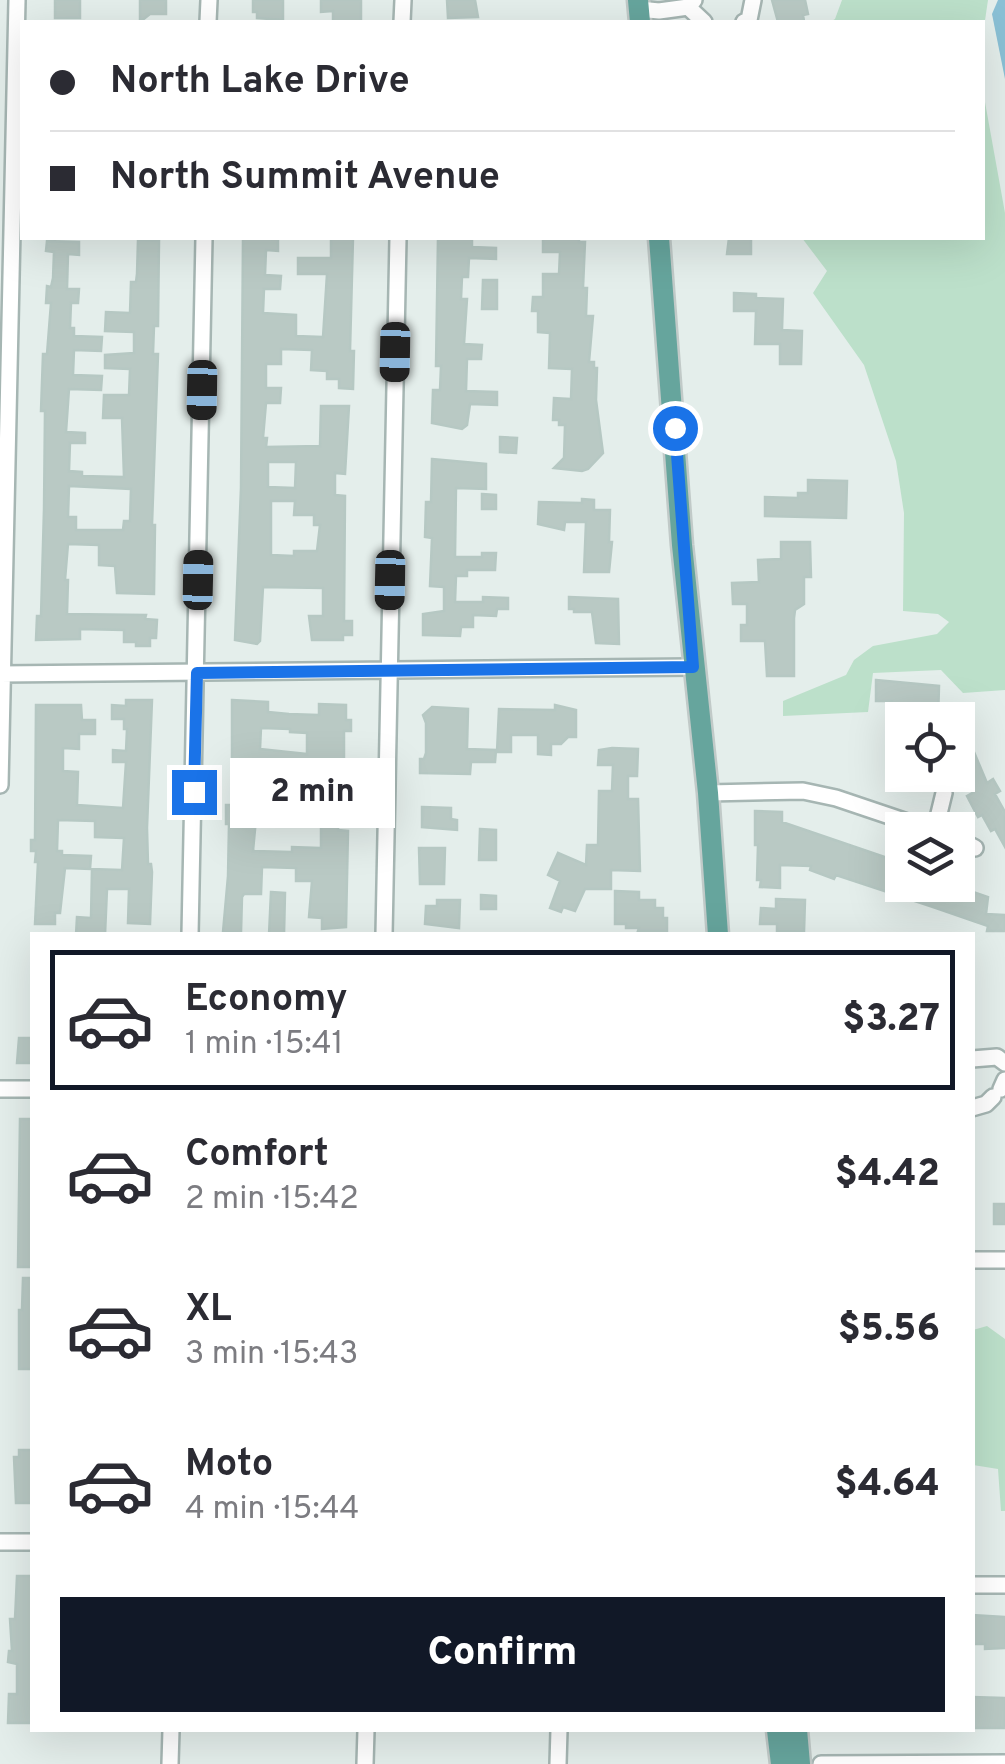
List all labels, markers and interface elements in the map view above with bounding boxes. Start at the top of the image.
text: North Lake Drive [110,58,410,107]
text: North Summit Avenue [110,154,500,203]
car [379,322,411,382]
car [186,360,218,420]
route start [653,406,698,451]
car [182,550,214,610]
car [374,550,406,610]
map controls [885,702,975,902]
button: locate [885,702,975,792]
callout: 2 min [229,757,394,827]
route end [172,770,217,815]
text: 2 min [270,773,355,813]
button: layers [885,812,975,902]
icon: car [65,975,155,1065]
text: Economy [185,976,347,1025]
text: $3.27 [842,996,940,1045]
text: 1 min · 15:41 [185,1025,344,1065]
icon: car [65,1130,155,1220]
text: Comfort [185,1131,329,1180]
text: $4.42 [835,1151,940,1200]
text: 2 min · 15:42 [185,1180,359,1220]
icon: car [65,1285,155,1375]
text: XL [185,1286,232,1335]
text: $5.56 [838,1306,940,1355]
text: 3 min · 15:43 [185,1335,358,1375]
icon: car [65,1440,155,1530]
text: Moto [185,1441,273,1490]
text: $4.64 [835,1461,940,1510]
text: 4 min · 15:44 [185,1490,359,1530]
button: Confirm [60,1597,945,1712]

